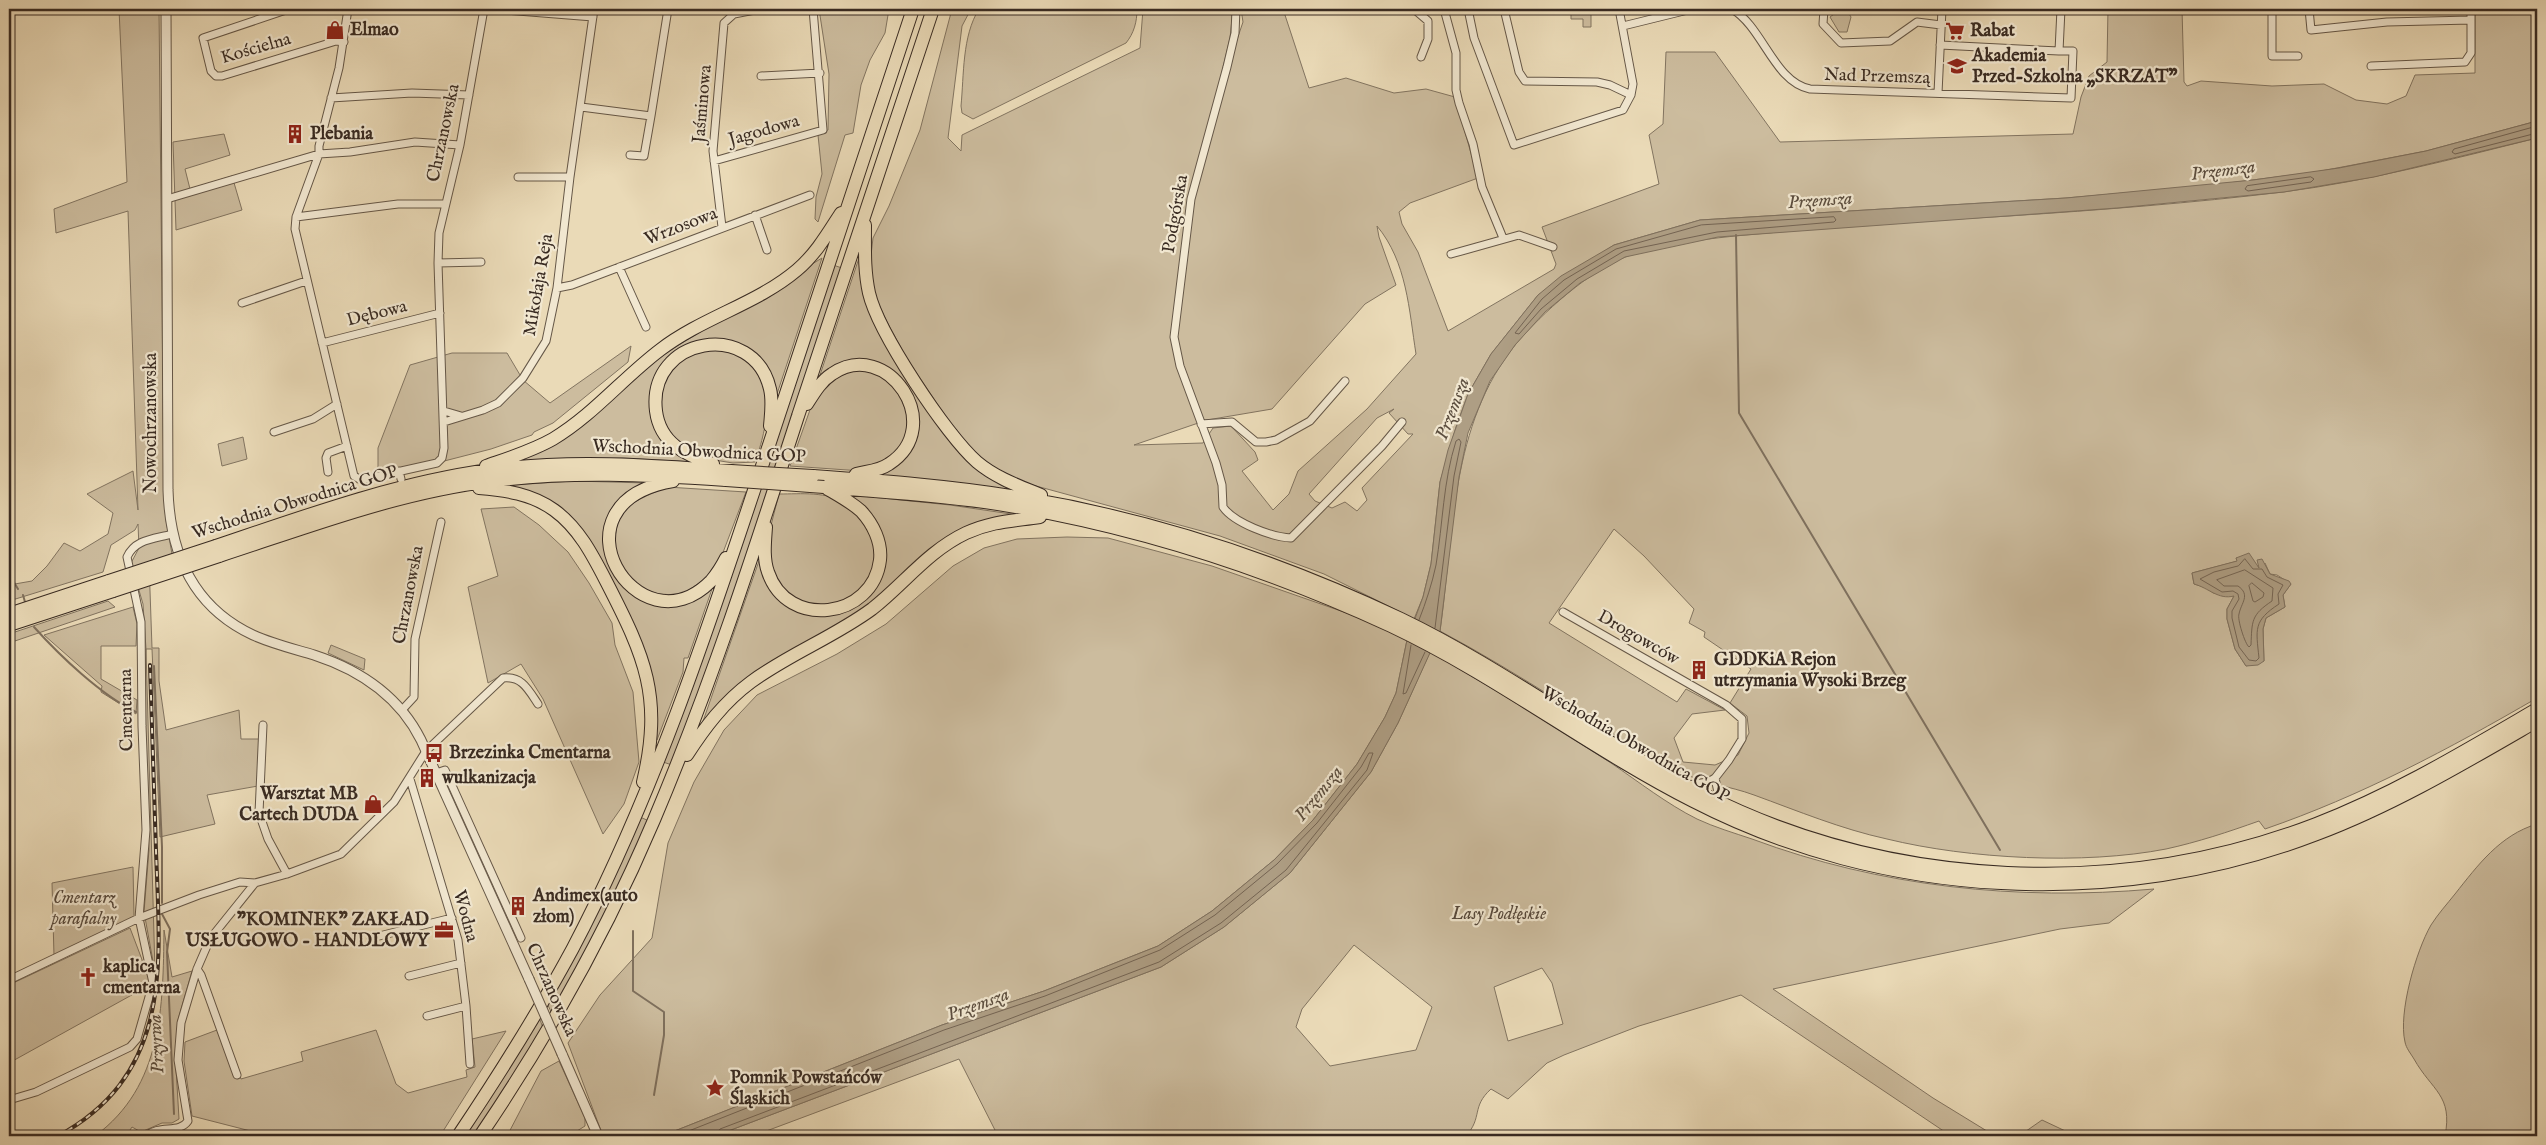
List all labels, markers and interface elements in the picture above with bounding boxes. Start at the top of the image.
shop icon: Elmao [324,19,346,41]
place label: Elmao [350,19,399,42]
supermarket icon: Rabat [1944,20,1966,42]
place label: Rabat [1970,20,2016,43]
street label: Kościelna [218,28,294,70]
place label: Akademia Przed-Szkolna „SKRZAT” [1971,45,2178,89]
school or university icon: Akademia Przed-Szkolna „SKRZAT” [1946,55,1968,77]
street label: Jaśminowa [688,64,718,146]
street label: Nad Przemszą [1823,64,1932,90]
street label: Chrzanowska [422,82,466,184]
street label: Jagodowa [724,110,802,153]
building icon: Plebania [284,123,306,145]
place label: Plebania [310,123,374,146]
water label: Przemsza [2189,155,2257,187]
street label: Podgórska [1158,173,1194,255]
water label: Przemsza [1787,187,1853,215]
street label: Wrzosowa [641,203,721,251]
street label: Mikołaja Reja [519,232,559,338]
street label: Dębowa [344,295,410,333]
street label: Nowochrzanowska [140,352,163,493]
water label: Przemsza [1430,374,1476,444]
street label: Wschodnia Obwodnica GOP [592,435,806,469]
street label: Wschodnia Obwodnica GOP [189,461,401,545]
street label: Chrzanowska [388,544,430,646]
street label: Drogowców [1593,605,1684,671]
place label: GDDKiA Rejon utrzymania Wysoki Brzeg [1714,649,1907,693]
building icon: GDDKiA Rejon utrzymania Wysoki Brzeg [1688,659,1710,681]
street label: Cmentarna [115,668,139,751]
street label: Wschodnia Obwodnica GOP [1537,682,1733,808]
bus stop icon: Brzezinka Cmentarna [423,742,445,764]
place label: Brzezinka Cmentarna [449,742,612,765]
water label: Przemsza [1289,761,1349,827]
building icon: wulkanizacja [416,767,438,789]
place label: wulkanizacja [441,767,537,790]
place label: Warsztat MB Cartech DUDA [239,783,359,827]
shop icon: Warsztat MB Cartech DUDA [362,793,384,815]
place label: Andimex(auto złom) [532,885,638,929]
park label: Cmentarz parafialny [48,887,117,931]
street label: Wodna [447,887,483,945]
building icon: Andimex(auto złom) [507,895,529,917]
park label: Lasy Podłęskie [1451,903,1546,926]
place label: "KOMINEK" ZAKŁAD USŁUGOWO - HANDLOWY [184,909,431,953]
office icon: "KOMINEK" ZAKŁAD USŁUGOWO - HANDLOWY [433,919,455,941]
street label: Chrzanowska [520,940,582,1040]
place label: kaplica cmentarna [102,956,182,1000]
church icon: kaplica cmentarna [77,966,99,988]
water label: Przemsza [943,983,1013,1027]
water label: Przyrwa [143,1014,171,1074]
place label: Pomnik Powstańców Śląskich [730,1067,883,1111]
place icon: Pomnik Powstańców Śląskich [704,1077,726,1099]

